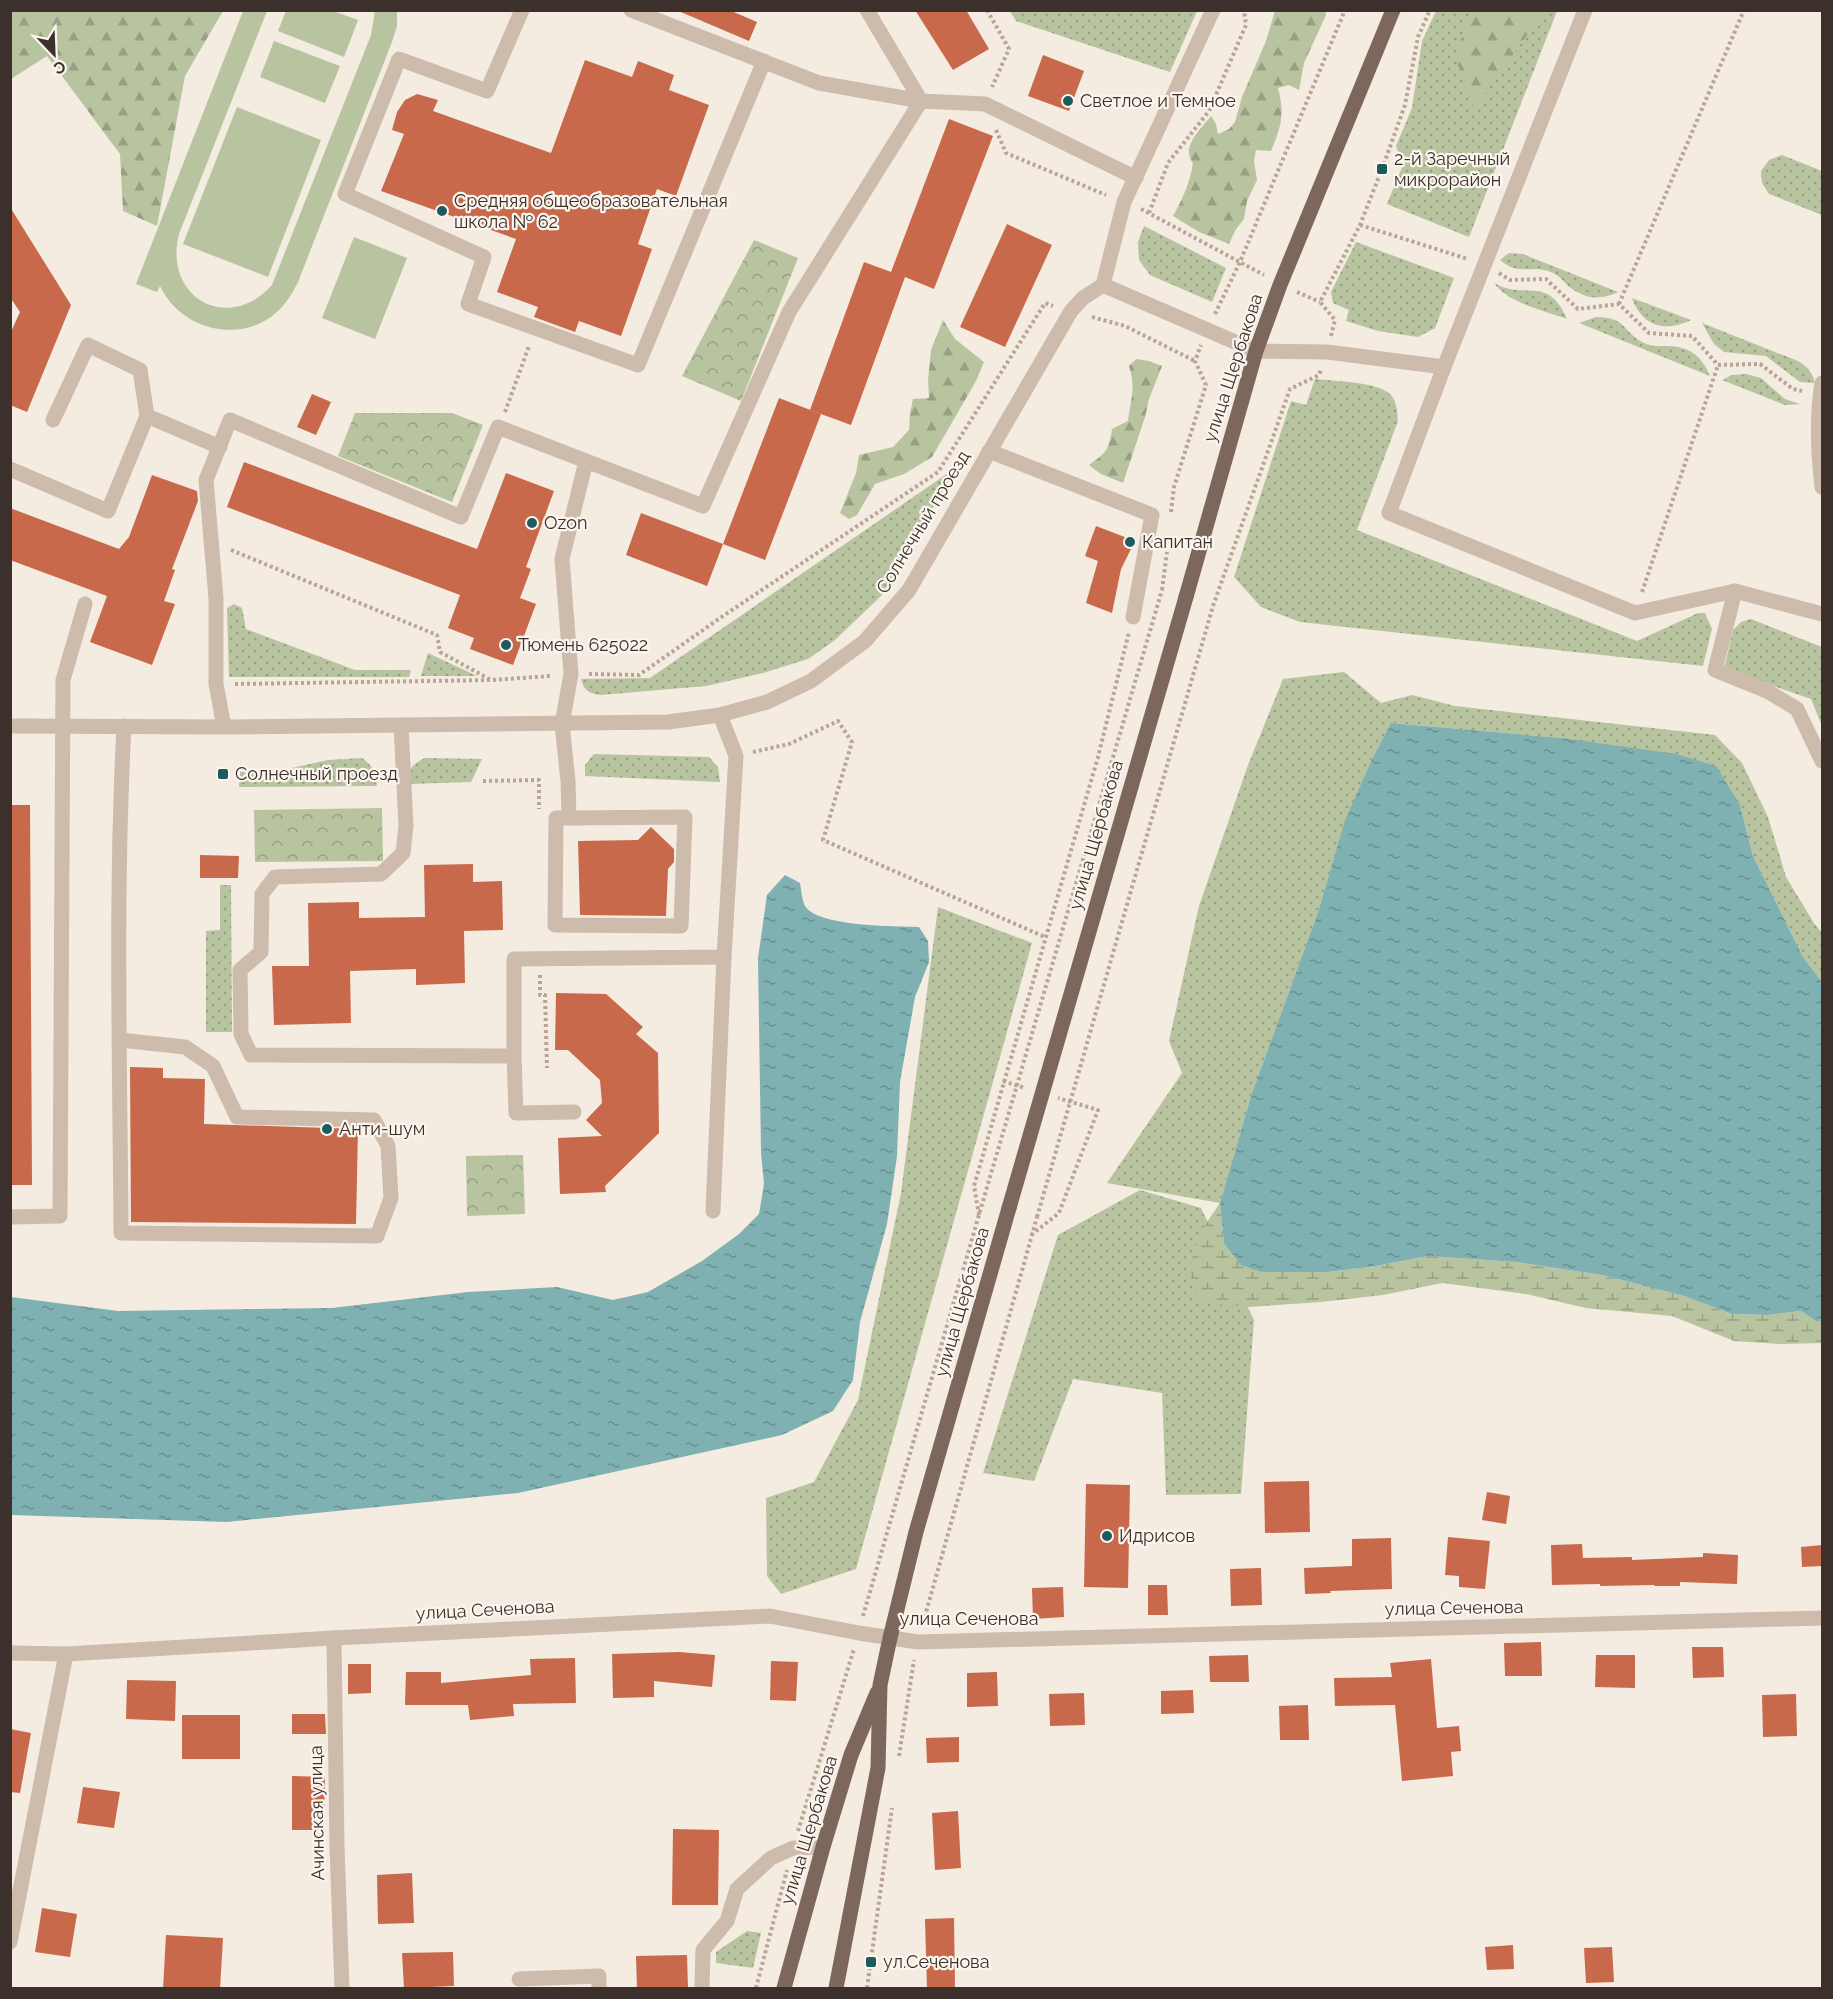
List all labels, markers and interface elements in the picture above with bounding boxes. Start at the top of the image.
north arrow [24,24,84,84]
text: С [51,56,68,78]
place label: Светлое и Темное [1080,90,1236,111]
marker: Светлое и Темное [1061,94,1075,108]
place label: 2-й Заречный микрорайон [1394,148,1510,190]
marker: 2-й Заречный микрорайон [1375,162,1389,176]
place label: Средняя общеобразовательная школа № 62 [454,190,728,232]
marker: Средняя общеобразовательная школа № 62 [435,204,449,218]
street label: улица Щербакова [1199,291,1266,445]
street label: Солнечный проезд [872,447,974,597]
place label: Ozon [544,512,587,533]
marker: Ozon [525,516,539,530]
place label: Капитан [1142,531,1213,552]
marker: Капитан [1123,535,1137,549]
place label: Тюмень 625022 [518,634,648,655]
marker: Тюмень 625022 [499,638,513,652]
street label: улица Щербакова [1064,758,1127,912]
place label: Солнечный проезд [235,763,398,784]
marker: Солнечный проезд [216,767,230,781]
place label: Анти-шум [339,1118,425,1139]
marker: Анти-шум [320,1122,334,1136]
street label: улица Щербакова [930,1225,993,1379]
place label: Идрисов [1119,1525,1195,1546]
marker: Идрисов [1100,1529,1114,1543]
street label: улица Сеченова [415,1595,555,1624]
street label: улица Сеченова [1384,1596,1524,1619]
street label: улица Сеченова [900,1608,1038,1629]
street label: Ачинская улица [305,1745,328,1881]
street label: улица Щербакова [776,1753,841,1907]
place label: ул.Сеченова [883,1951,990,1972]
marker: ул.Сеченова [864,1955,878,1969]

